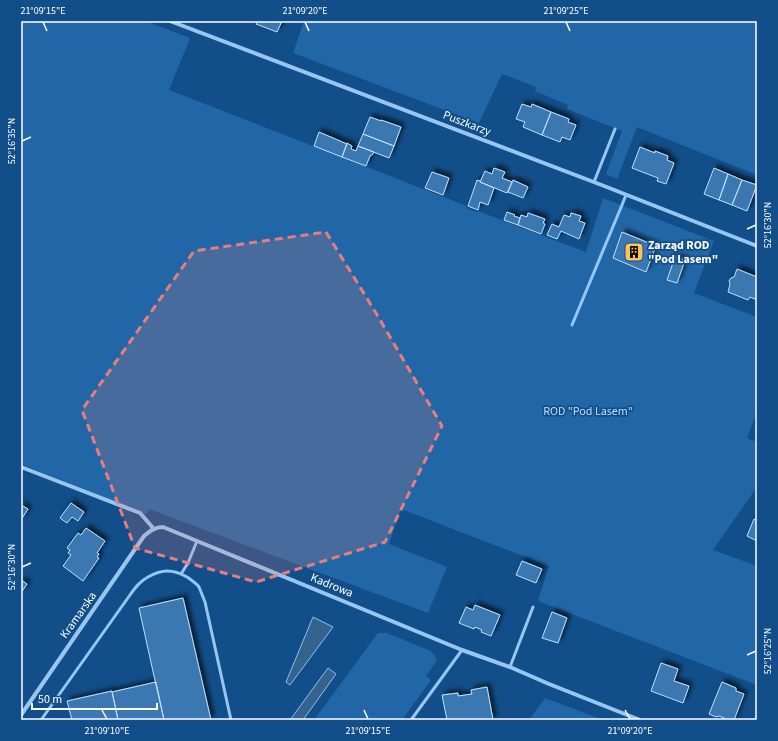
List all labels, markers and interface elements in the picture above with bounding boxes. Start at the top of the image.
text: 21°09'15"E [20,4,66,18]
text: 21°09'20"E [282,4,328,18]
text: 21°09'25"E [543,4,589,18]
street label: Puszkarzy [440,107,494,141]
text: 52°16'35"N [5,118,19,164]
text: 52°16'30"N [761,202,775,248]
place label: Zarząd ROD "Pod Lasem" [648,237,718,268]
building icon: Zarząd ROD "Pod Lasem" [623,241,645,263]
park label: ROD "Pod Lasem" [543,403,633,420]
text: 52°16'30"N [5,544,19,590]
street label: Kadrowa [308,569,356,602]
street label: Kramarska [56,588,101,642]
text: 52°16'25"N [761,628,775,674]
scale bar [32,685,157,711]
text: 50 m [38,691,62,708]
text: 21°09'10"E [84,724,130,738]
text: 21°09'15"E [345,724,391,738]
text: 21°09'20"E [607,724,653,738]

